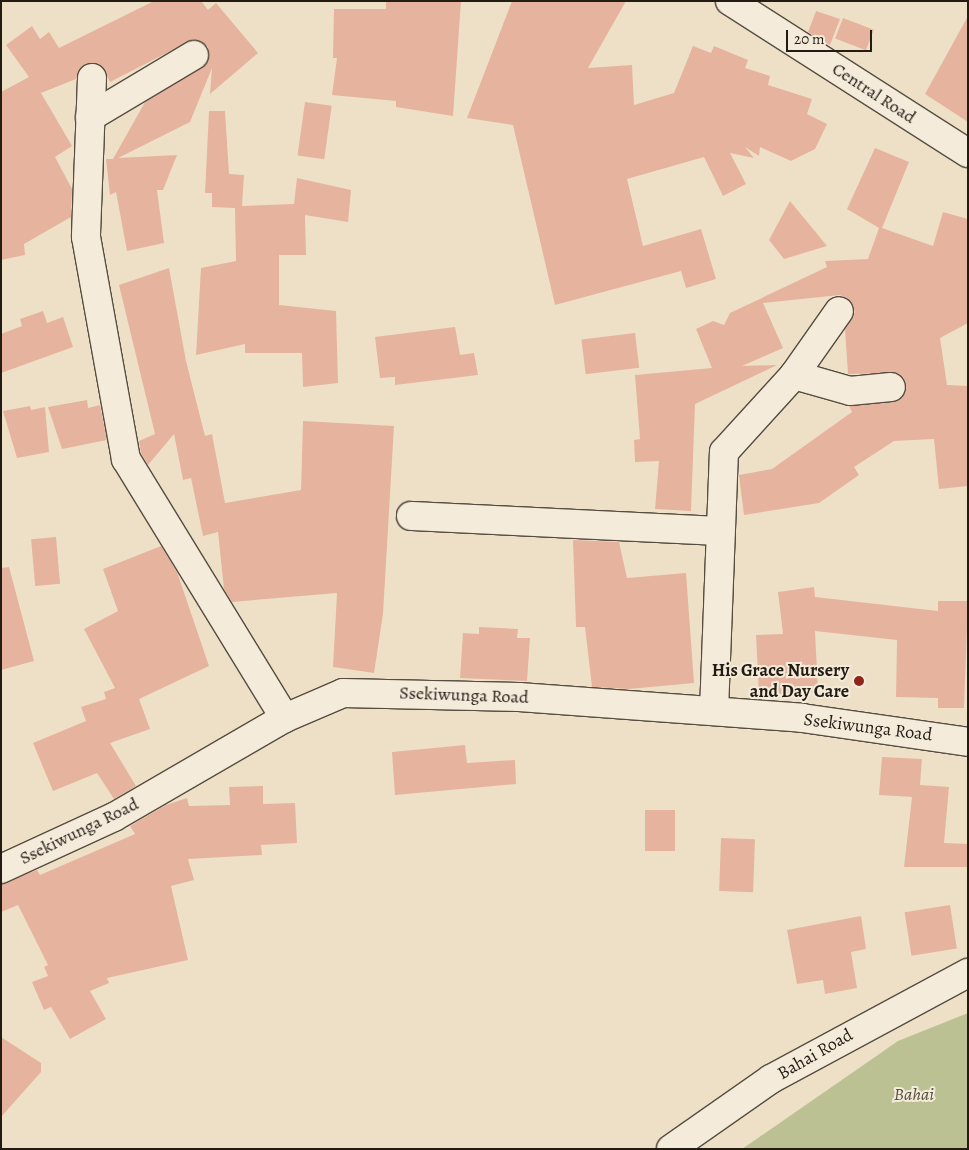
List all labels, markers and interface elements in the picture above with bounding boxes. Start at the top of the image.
scale bar [789,20,875,52]
text: 20 m [794,29,825,49]
street label: Central Road [828,58,920,128]
place label: His Grace Nursery and Day Care [712,660,849,702]
marker: His Grace Nursery and Day Care [853,675,865,687]
street label: Ssekiwunga Road [399,682,529,708]
street label: Ssekiwunga Road [802,708,934,746]
street label: Ssekiwunga Road [16,793,142,869]
street label: Bahai Road [774,1024,856,1084]
park label: Bahai [894,1083,934,1105]

